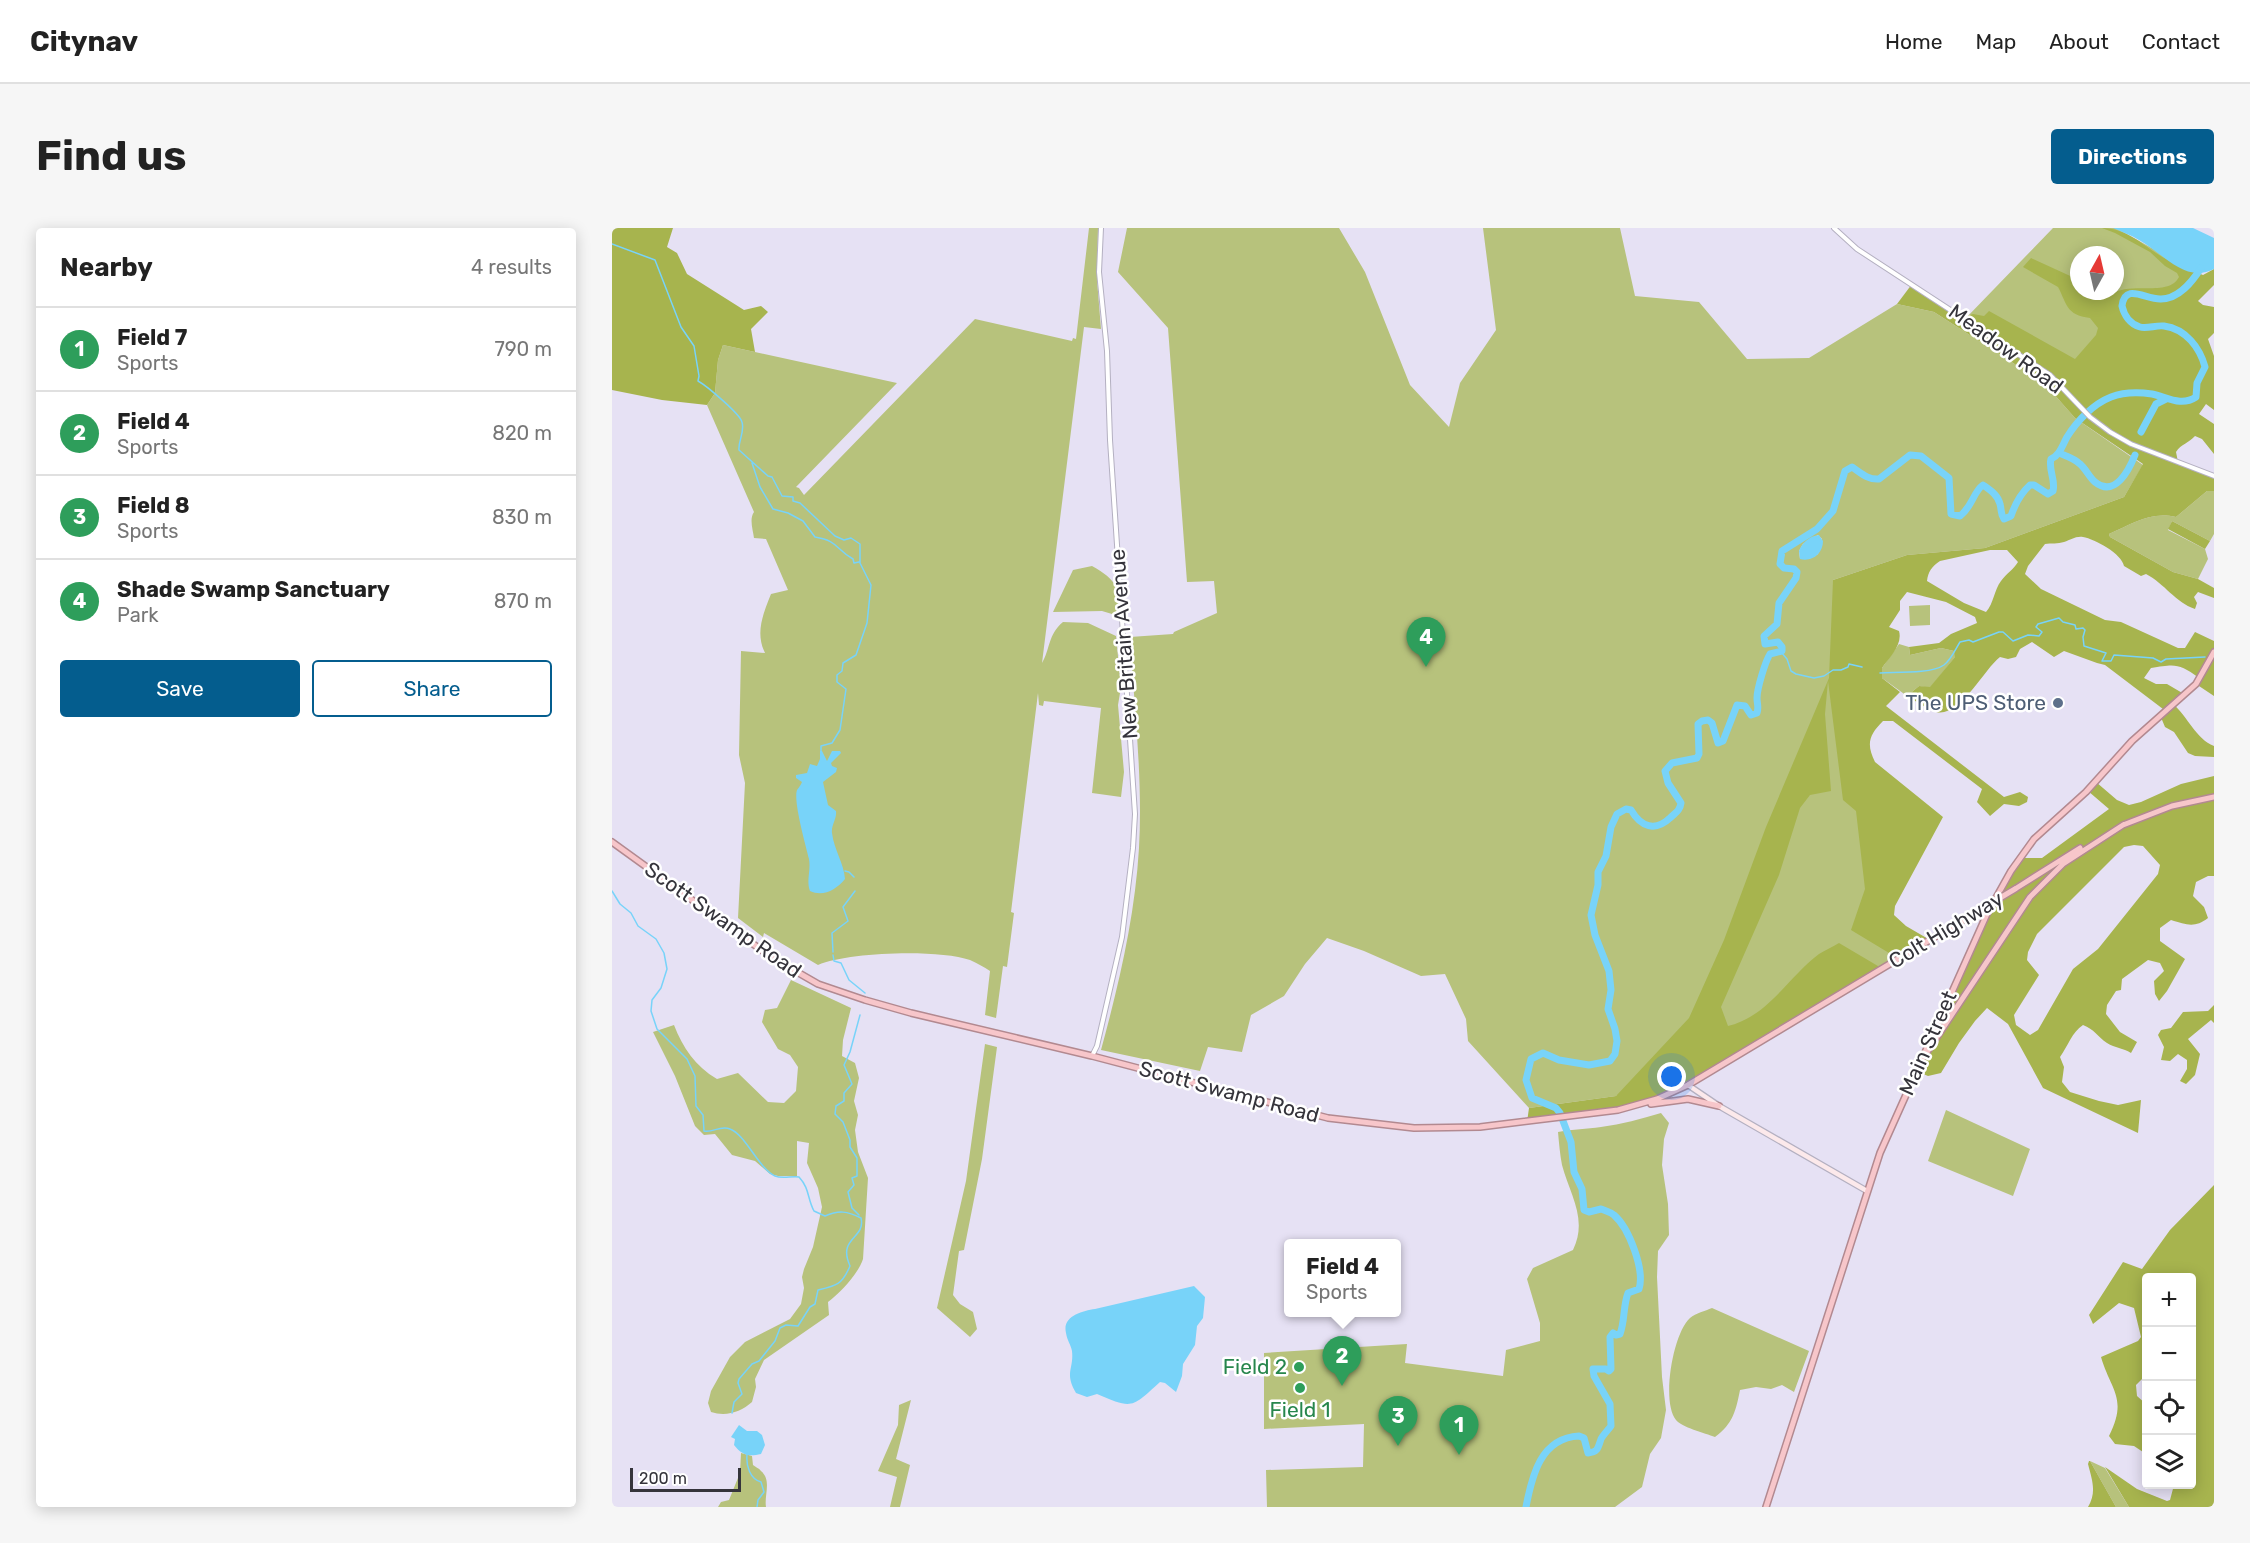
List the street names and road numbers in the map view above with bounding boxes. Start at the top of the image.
street label: Meadow Road [1944,299,2068,399]
street label: New Britain Avenue [1104,548,1143,740]
street label: Scott Swamp Road [640,856,806,983]
street label: Colt Highway [1884,885,2008,974]
street label: Main Street [1893,987,1962,1099]
street label: Scott Swamp Road [1136,1055,1322,1128]

